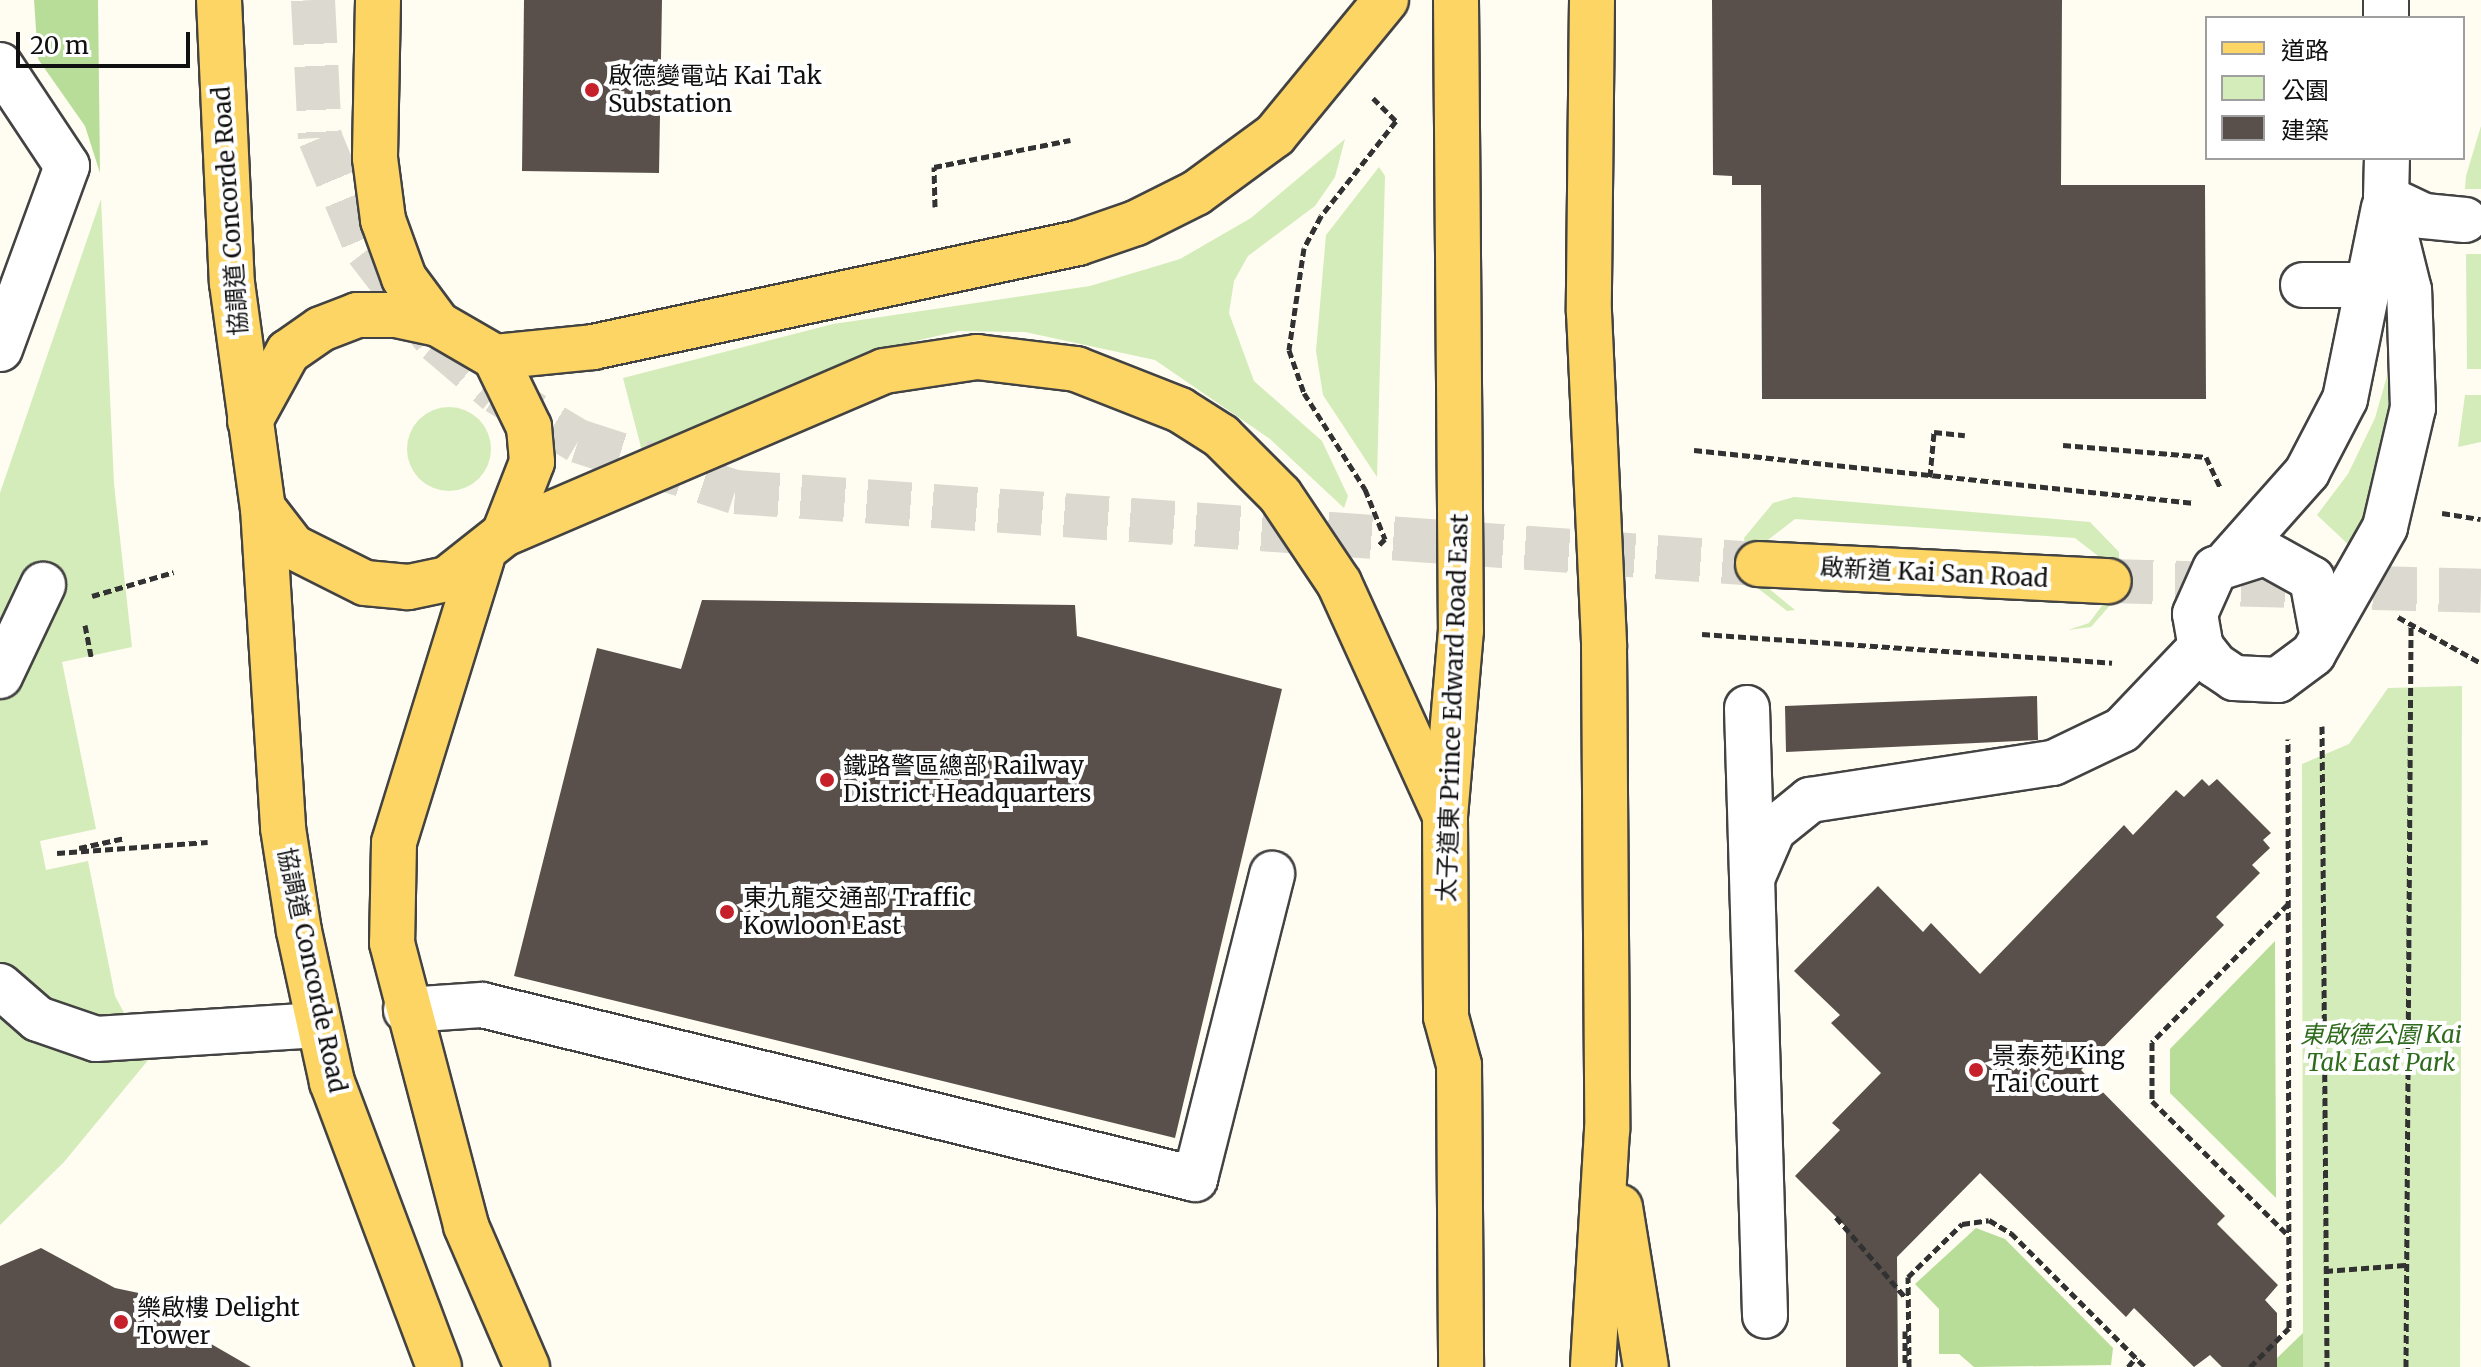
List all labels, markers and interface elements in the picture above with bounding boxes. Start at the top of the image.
scale bar [20,16,194,66]
legend [2205,16,2465,160]
text: 20 m [30,30,89,61]
text: 道路 [2281,35,2329,66]
place label: 啟德變電站 Kai Tak Substation [608,62,822,118]
text: 公園 [2281,75,2329,106]
marker: 啟德變電站 Kai Tak Substation [583,81,601,99]
street label: 協調道 Concorde Road [207,85,253,337]
text: 建築 [2281,115,2329,146]
street label: 太子道東 Prince Edward Road East [1432,513,1474,903]
street label: 啟新道 Kai San Road [1819,553,2049,593]
place label: 鐵路警區總部 Railway District Headquarters [843,752,1091,808]
marker: 鐵路警區總部 Railway District Headquarters [818,771,836,789]
street label: 協調道 Concorde Road [272,845,352,1095]
place label: 東九龍交通部 Traffic Kowloon East [743,884,971,940]
marker: 東九龍交通部 Traffic Kowloon East [718,903,736,921]
park label: 東啟德公園 Kai Tak East Park [2300,1021,2462,1077]
place label: 景泰苑 King Tai Court [1992,1042,2125,1098]
marker: 景泰苑 King Tai Court [1967,1061,1985,1079]
place label: 樂啟樓 Delight Tower [137,1294,300,1350]
marker: 樂啟樓 Delight Tower [112,1313,130,1331]

